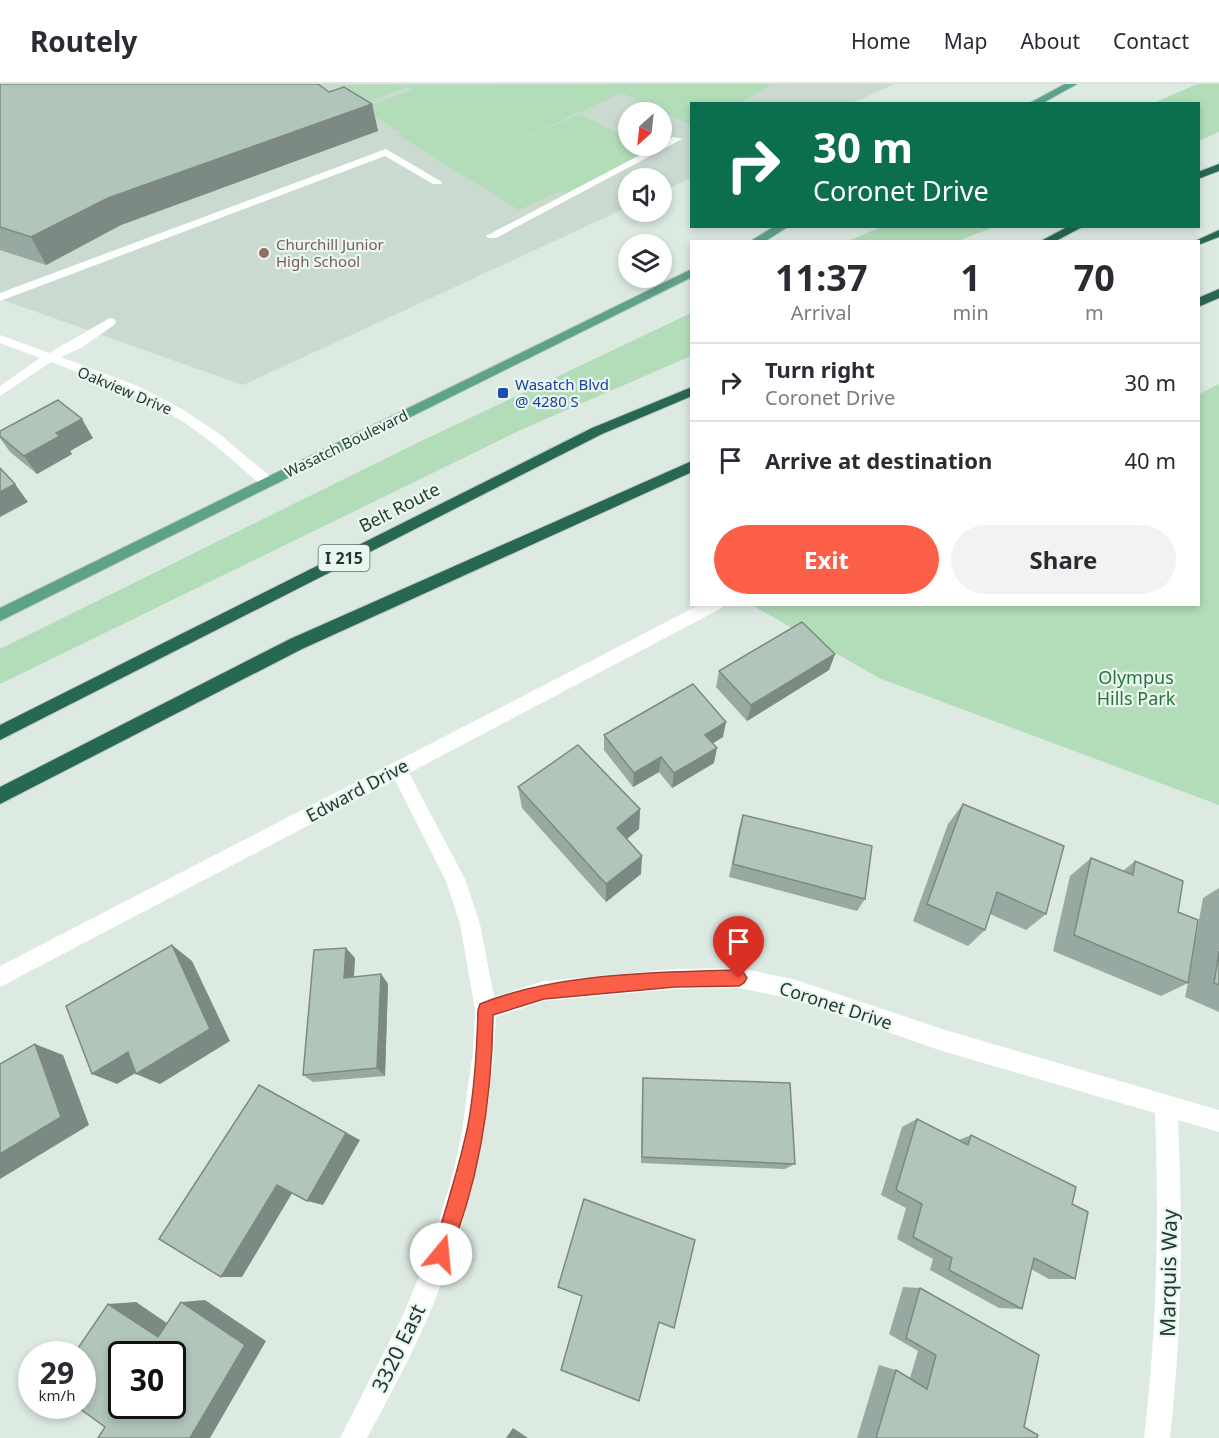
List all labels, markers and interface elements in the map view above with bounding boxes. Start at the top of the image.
text: Routely [30,22,137,60]
text: Home [851,27,911,55]
text: Map [944,27,987,55]
text: About [1020,27,1080,55]
text: Contact [1113,27,1189,55]
north arrow [618,102,672,156]
map controls [618,102,672,288]
text: 30 m [813,118,913,175]
icon: right [714,126,792,204]
button: sound [618,168,672,222]
text: Coronet Drive [813,172,989,209]
place label: Churchill Junior High School [276,234,384,271]
button: layers [618,234,672,288]
marker: Churchill Junior High School [257,246,271,260]
text: 11:37 [775,253,868,302]
text: 1 [960,253,981,302]
text: 70 [1074,253,1115,302]
text: Arrival [791,299,852,326]
text: min [953,299,989,326]
text: m [1085,299,1104,326]
text: Turn right [765,354,875,384]
street label: Oakview Drive [75,361,175,419]
icon: right [714,366,747,399]
text: 30 m [1125,367,1176,397]
place label: Wasatch Blvd @ 4280 S [515,374,609,411]
text: Coronet Drive [765,384,895,411]
marker: Wasatch Blvd @ 4280 S [496,386,510,400]
street label: Wasatch Boulevard [281,404,411,482]
icon: arrive [714,444,747,477]
text: Arrive at destination [765,445,992,475]
text: 40 m [1125,445,1176,475]
street label: Belt Route [355,476,443,538]
button: Exit [714,525,939,594]
button: Share [951,525,1176,594]
road number: I 215 [318,545,370,571]
park label: Olympus Hills Park [1097,665,1176,710]
street label: Edward Drive [302,753,412,827]
pin [713,916,764,978]
icon: arrive [722,925,755,958]
street label: Coronet Drive [777,975,895,1035]
street label: Marquis Way [1153,1209,1183,1337]
position arrow [409,1222,473,1286]
street label: 3320 East [365,1299,432,1397]
speed limit sign: 30 [108,1341,186,1419]
text: 29 [40,1352,74,1393]
text: km/h [39,1385,75,1405]

